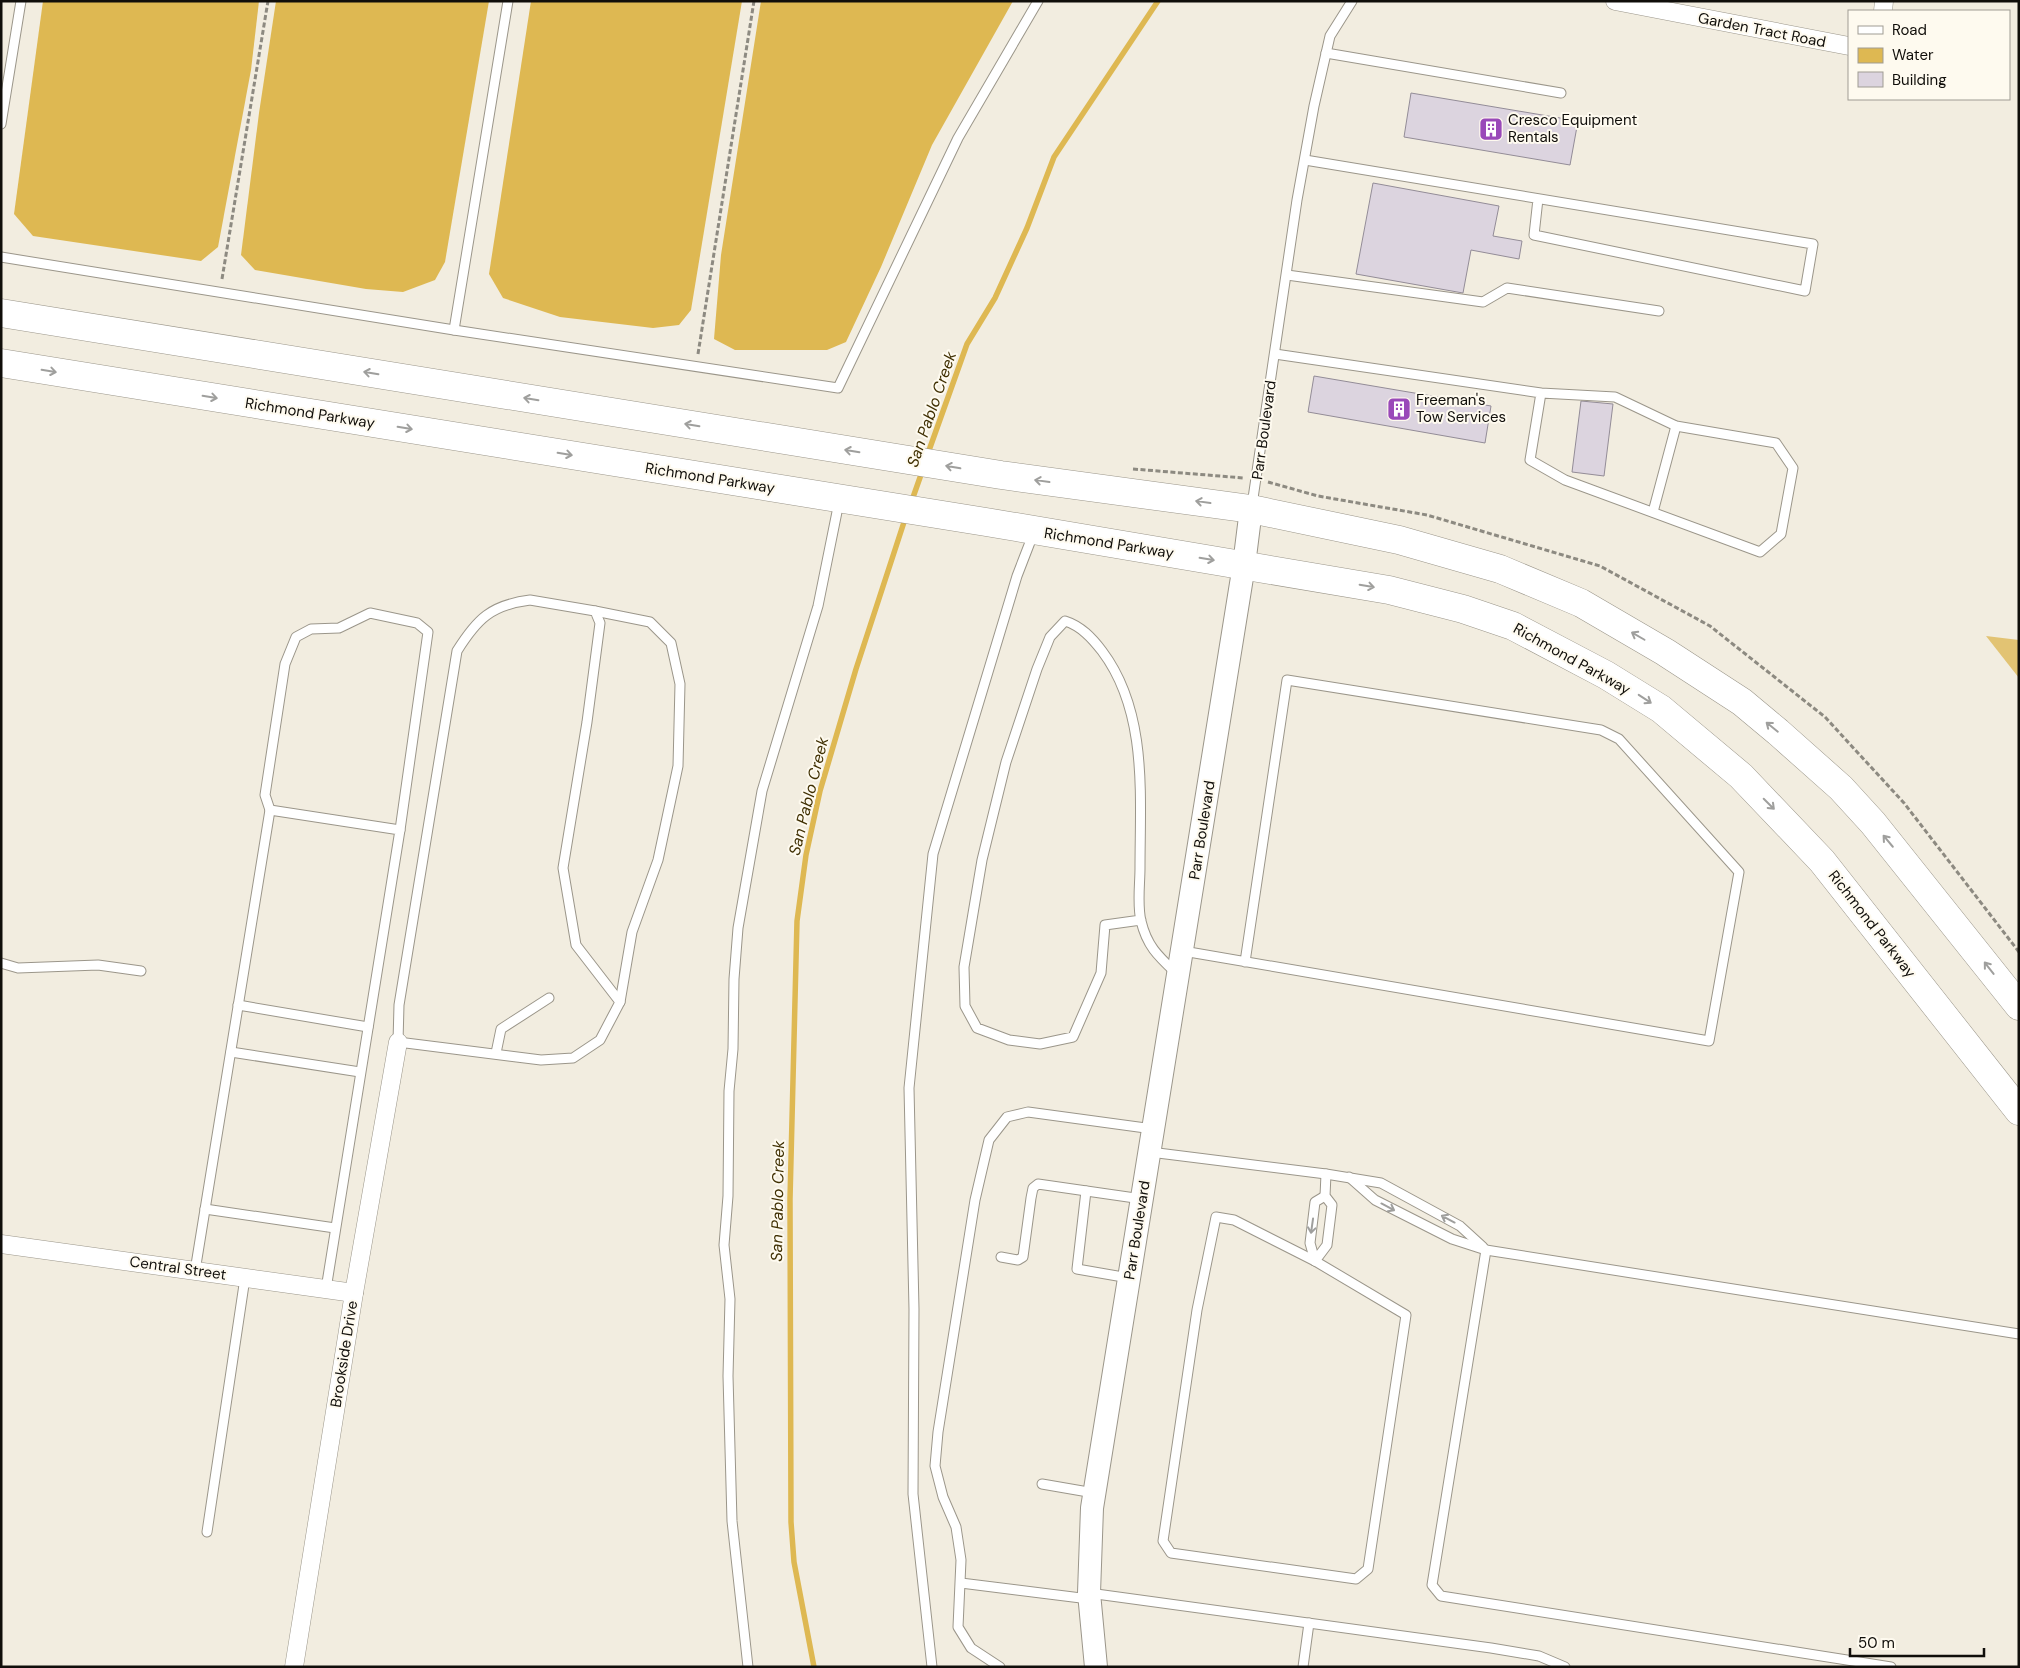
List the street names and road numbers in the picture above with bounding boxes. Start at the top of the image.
street label: Garden Tract Road [1696,8,1828,52]
street label: Parr Boulevard [1247,379,1281,481]
street label: Richmond Parkway [244,393,377,433]
street label: Richmond Parkway [644,458,777,498]
street label: Richmond Parkway [1043,523,1176,563]
street label: Richmond Parkway [1510,618,1635,700]
street label: Parr Boulevard [1184,779,1220,881]
street label: Richmond Parkway [1824,866,1921,982]
street label: Parr Boulevard [1119,1179,1155,1281]
street label: Central Street [128,1251,228,1285]
street label: Brookside Drive [326,1299,362,1409]

